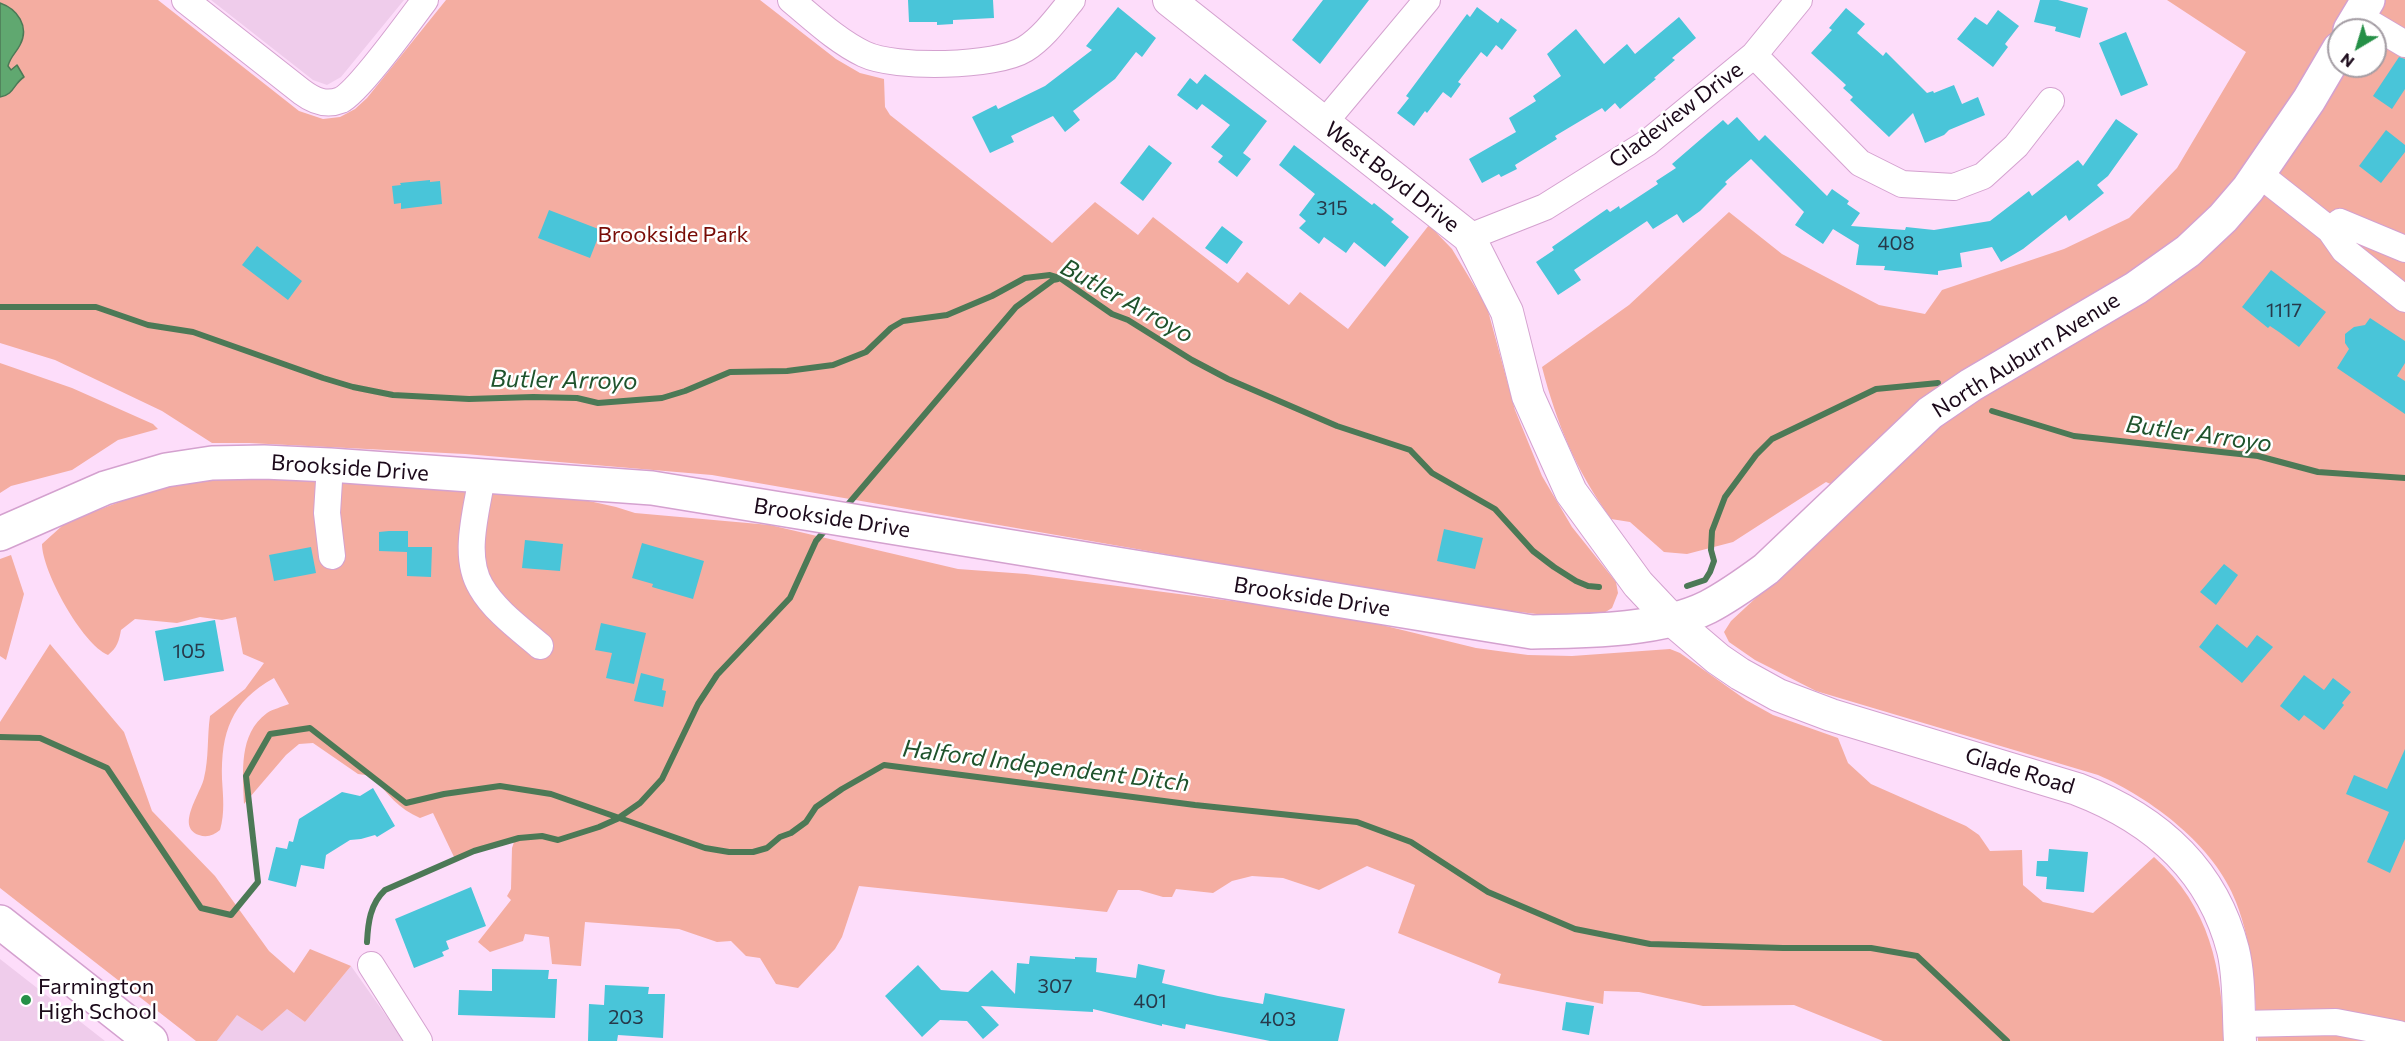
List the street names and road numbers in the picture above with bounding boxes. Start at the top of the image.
street label: Gladeview Drive [1604,56,1748,174]
street label: West Boyd Drive [1319,116,1465,238]
street label: North Auburn Avenue [1927,287,2125,423]
street label: Brookside Drive [270,449,430,487]
street label: Brookside Drive [752,493,912,543]
street label: Brookside Drive [1232,572,1392,622]
street label: Glade Road [1962,742,2078,800]

